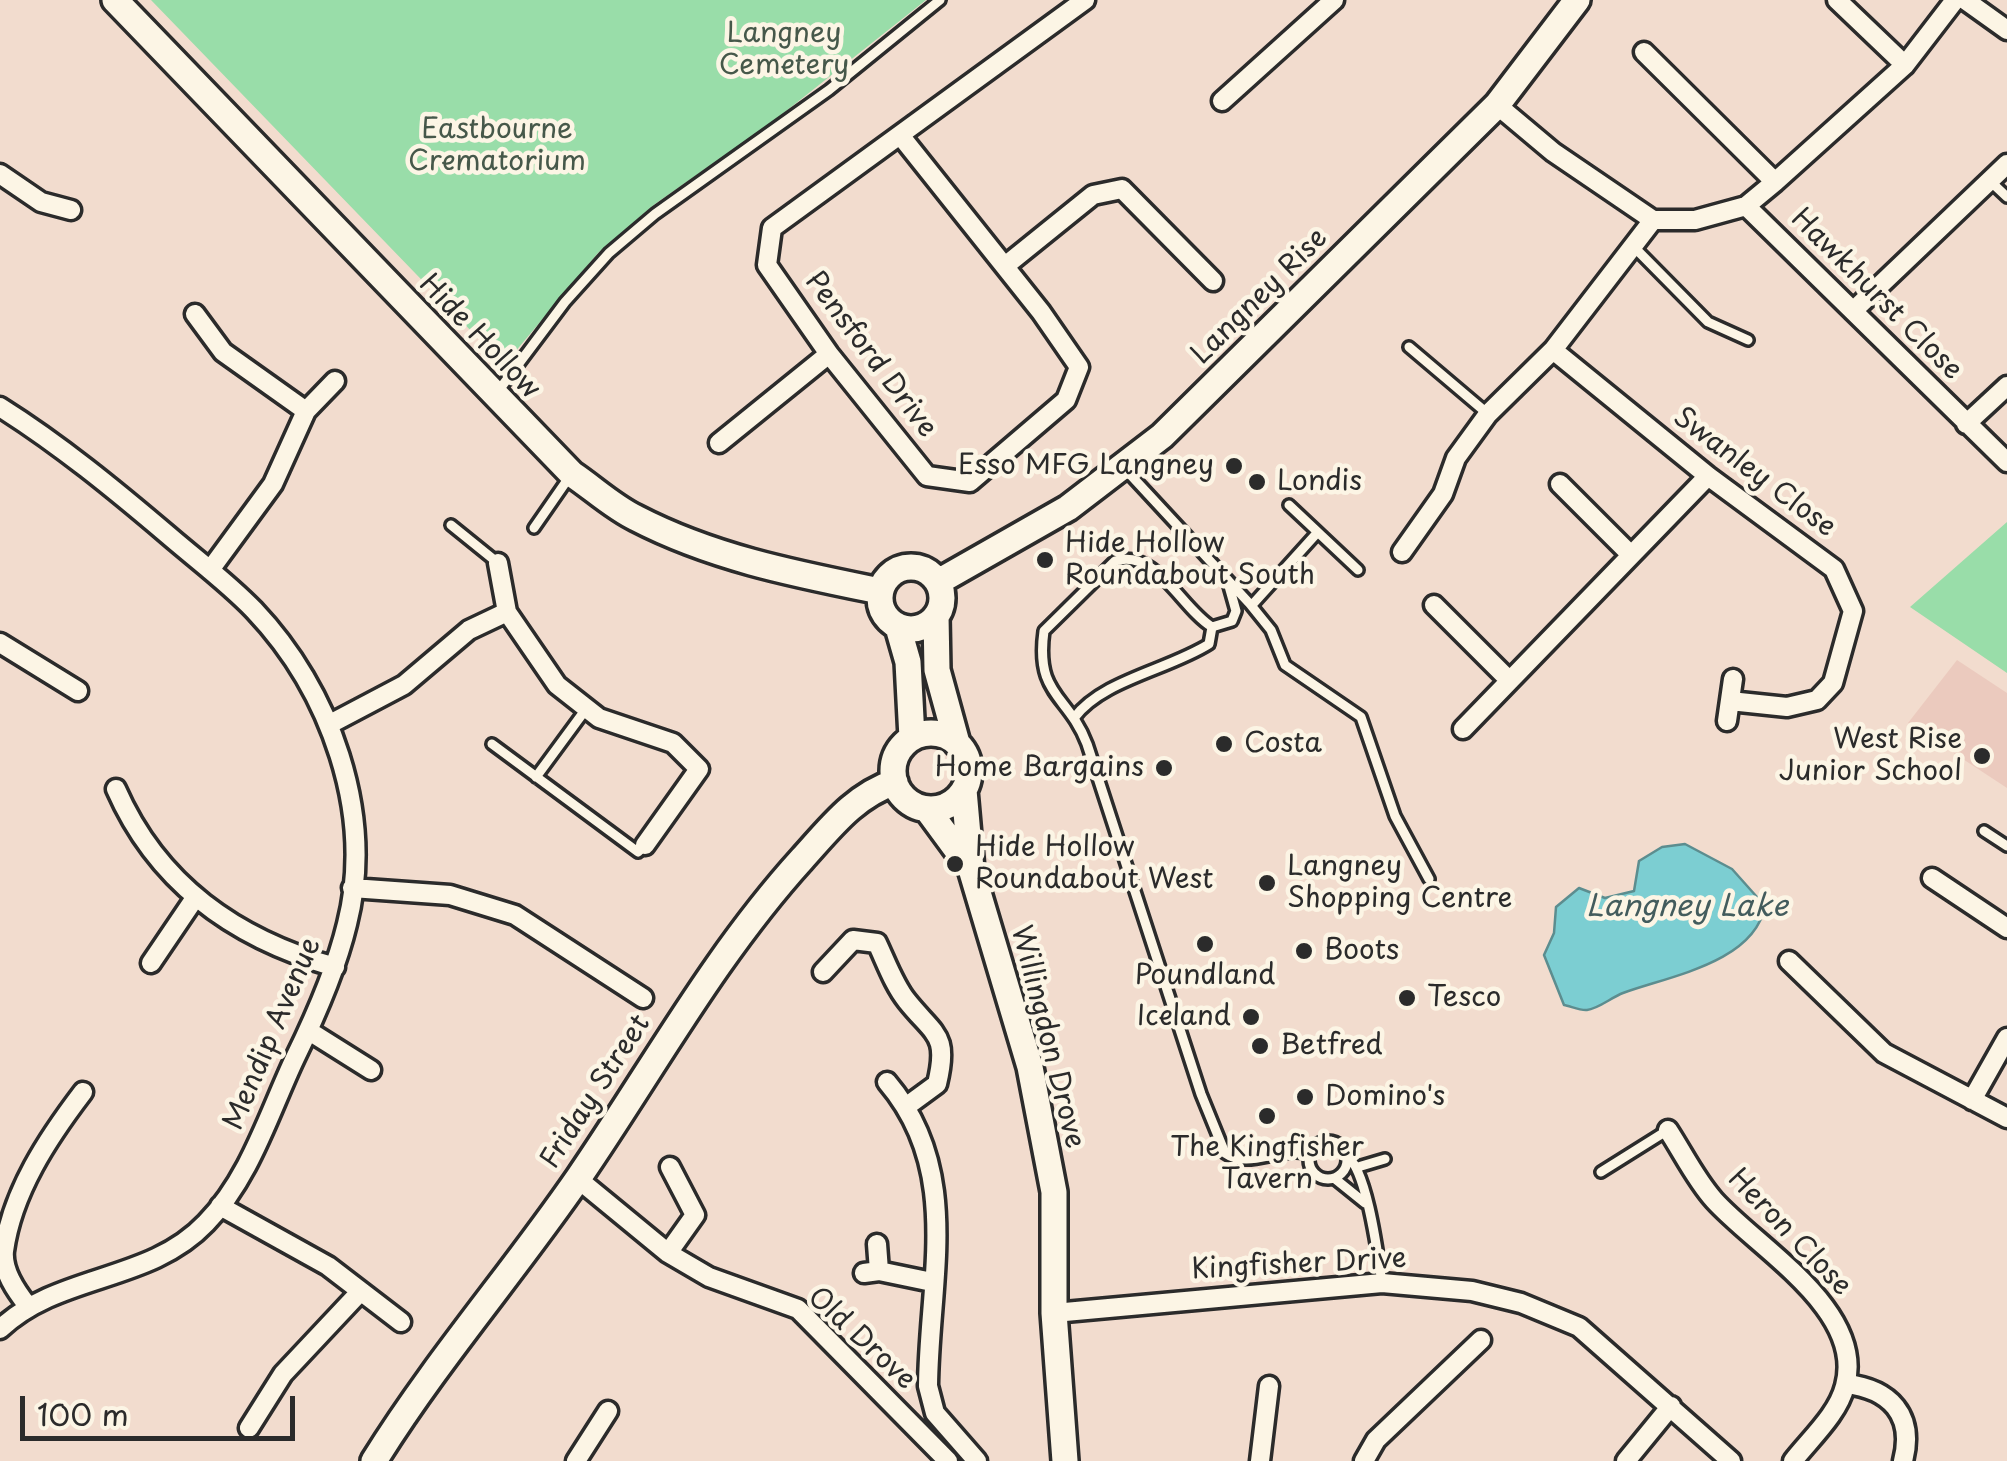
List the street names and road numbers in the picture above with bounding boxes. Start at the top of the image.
street label: Hawkhurst Close [1783,202,1969,388]
street label: Langney Rise [1185,222,1335,372]
street label: Pensford Drive [797,265,943,445]
street label: Hide Hollow [412,268,546,406]
street label: Swanley Close [1666,401,1842,545]
street label: Willingdon Drove [1003,922,1091,1152]
street label: Mendip Avenue [217,933,329,1135]
street label: Friday Street [534,1009,658,1175]
street label: Heron Close [1720,1163,1858,1303]
street label: Kingfisher Drive [1191,1243,1407,1287]
street label: Old Drove [800,1281,922,1397]

